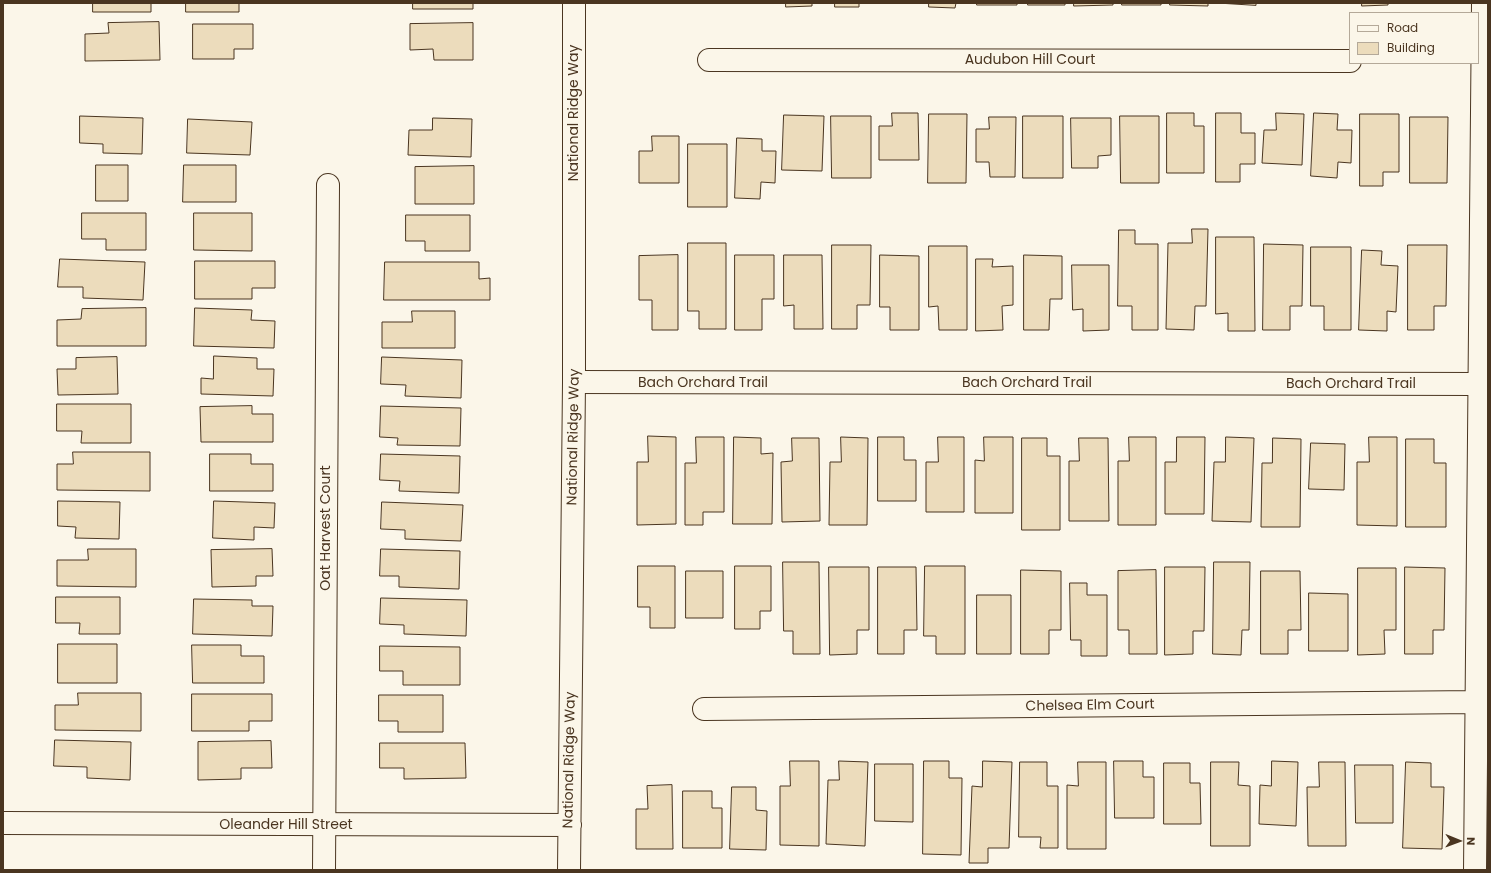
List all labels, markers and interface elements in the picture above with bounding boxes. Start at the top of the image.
legend [1349,12,1479,64]
text: Road [1387,19,1418,36]
text: Building [1387,39,1435,56]
street label: National Ridge Way [566,45,582,181]
street label: Audubon Hill Court [965,52,1095,68]
street label: National Ridge Way [564,369,584,505]
street label: Bach Orchard Trail [638,375,768,391]
street label: Bach Orchard Trail [962,375,1092,391]
street label: Bach Orchard Trail [1286,376,1416,392]
street label: Oat Harvest Court [318,465,334,591]
street label: National Ridge Way [560,692,580,828]
street label: Chelsea Elm Court [1025,696,1155,716]
street label: Oleander Hill Street [219,817,353,833]
north arrow [1439,821,1479,861]
text: N [1463,837,1479,845]

